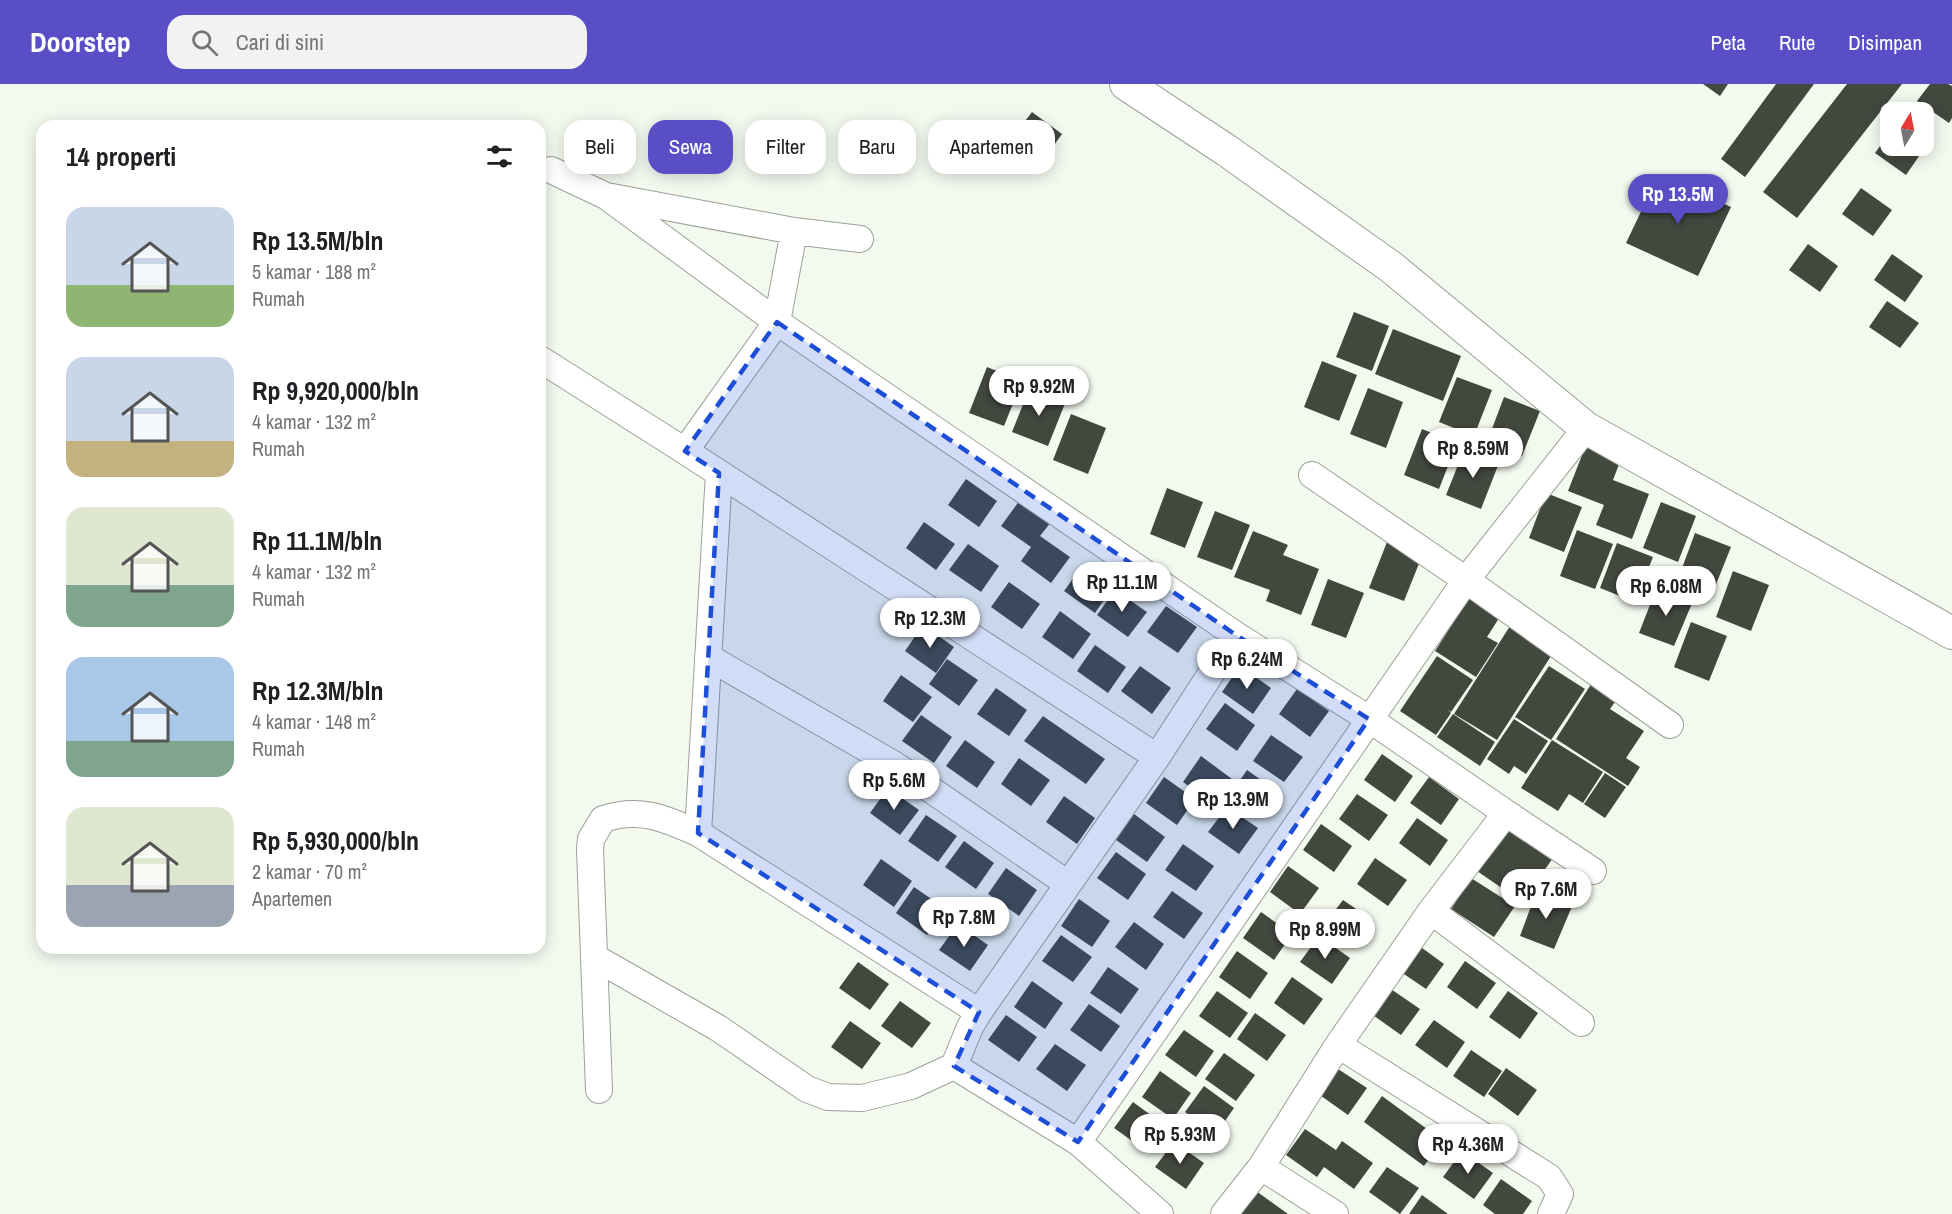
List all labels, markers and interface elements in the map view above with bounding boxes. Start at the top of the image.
search box [167,15,587,69]
text: Doorstep [30,23,131,61]
icon: search [188,26,221,59]
text: Cari di sini [236,27,324,57]
text: Peta [1710,28,1746,57]
text: Rute [1779,28,1815,57]
text: Disimpan [1848,28,1922,57]
north arrow [1880,102,1934,156]
map controls [1880,102,1934,156]
chip: Beli [564,120,636,174]
chip: Sewa [648,120,733,174]
chip: Filter [745,120,826,174]
chip: Baru [838,120,916,174]
chip: Apartemen [928,120,1055,174]
text: 14 properti [66,139,176,174]
icon: filters [483,140,516,173]
pin: Rp 13.5M [1616,174,1740,225]
text: Rp 13.5M [1642,180,1714,207]
text: Rp 13.5M/bln [252,223,384,258]
icon: home [114,231,186,303]
text: 5 kamar · 188 m² [252,258,376,285]
text: Rumah [252,285,305,312]
pin: Rp 9.92M [977,366,1101,417]
text: Rp 9.92M [1003,372,1075,399]
text: Rp 9,920,000/bln [252,373,419,408]
icon: home [114,381,186,453]
text: 4 kamar · 132 m² [252,408,376,435]
pin: Rp 8.59M [1411,428,1535,479]
text: Rp 8.59M [1437,434,1509,461]
text: Rumah [252,435,305,462]
text: Rp 11.1M/bln [252,523,382,558]
icon: home [114,531,186,603]
text: 4 kamar · 132 m² [252,558,376,585]
pin: Rp 11.1M [1060,562,1184,613]
pin: Rp 6.08M [1604,566,1728,617]
text: Rp 11.1M [1086,568,1158,595]
text: Rp 6.08M [1630,572,1702,599]
text: Rumah [252,585,305,612]
pin: Rp 12.3M [868,598,992,649]
text: Rp 12.3M [894,604,966,631]
pin: Rp 6.24M [1185,639,1309,690]
text: Rp 6.24M [1211,645,1283,672]
text: Rp 12.3M/bln [252,673,384,708]
icon: home [114,681,186,753]
text: 4 kamar · 148 m² [252,708,376,735]
text: Rumah [252,735,305,762]
pin: Rp 5.6M [839,760,949,811]
text: Rp 5.6M [863,766,925,793]
pin: Rp 13.9M [1171,779,1295,830]
text: Rp 13.9M [1197,785,1269,812]
text: Rp 5,930,000/bln [252,823,419,858]
icon: home [114,831,186,903]
text: 2 kamar · 70 m² [252,858,367,885]
pin: Rp 7.6M [1491,869,1601,920]
text: Rp 7.6M [1515,875,1577,902]
text: Apartemen [252,885,332,912]
pin: Rp 7.8M [909,897,1019,948]
text: Rp 7.8M [933,903,995,930]
pin: Rp 8.99M [1263,909,1387,960]
text: Rp 8.99M [1289,915,1361,942]
pin: Rp 5.93M [1118,1114,1242,1165]
text: Rp 5.93M [1144,1120,1216,1147]
pin: Rp 4.36M [1406,1124,1530,1175]
text: Rp 4.36M [1432,1130,1504,1157]

